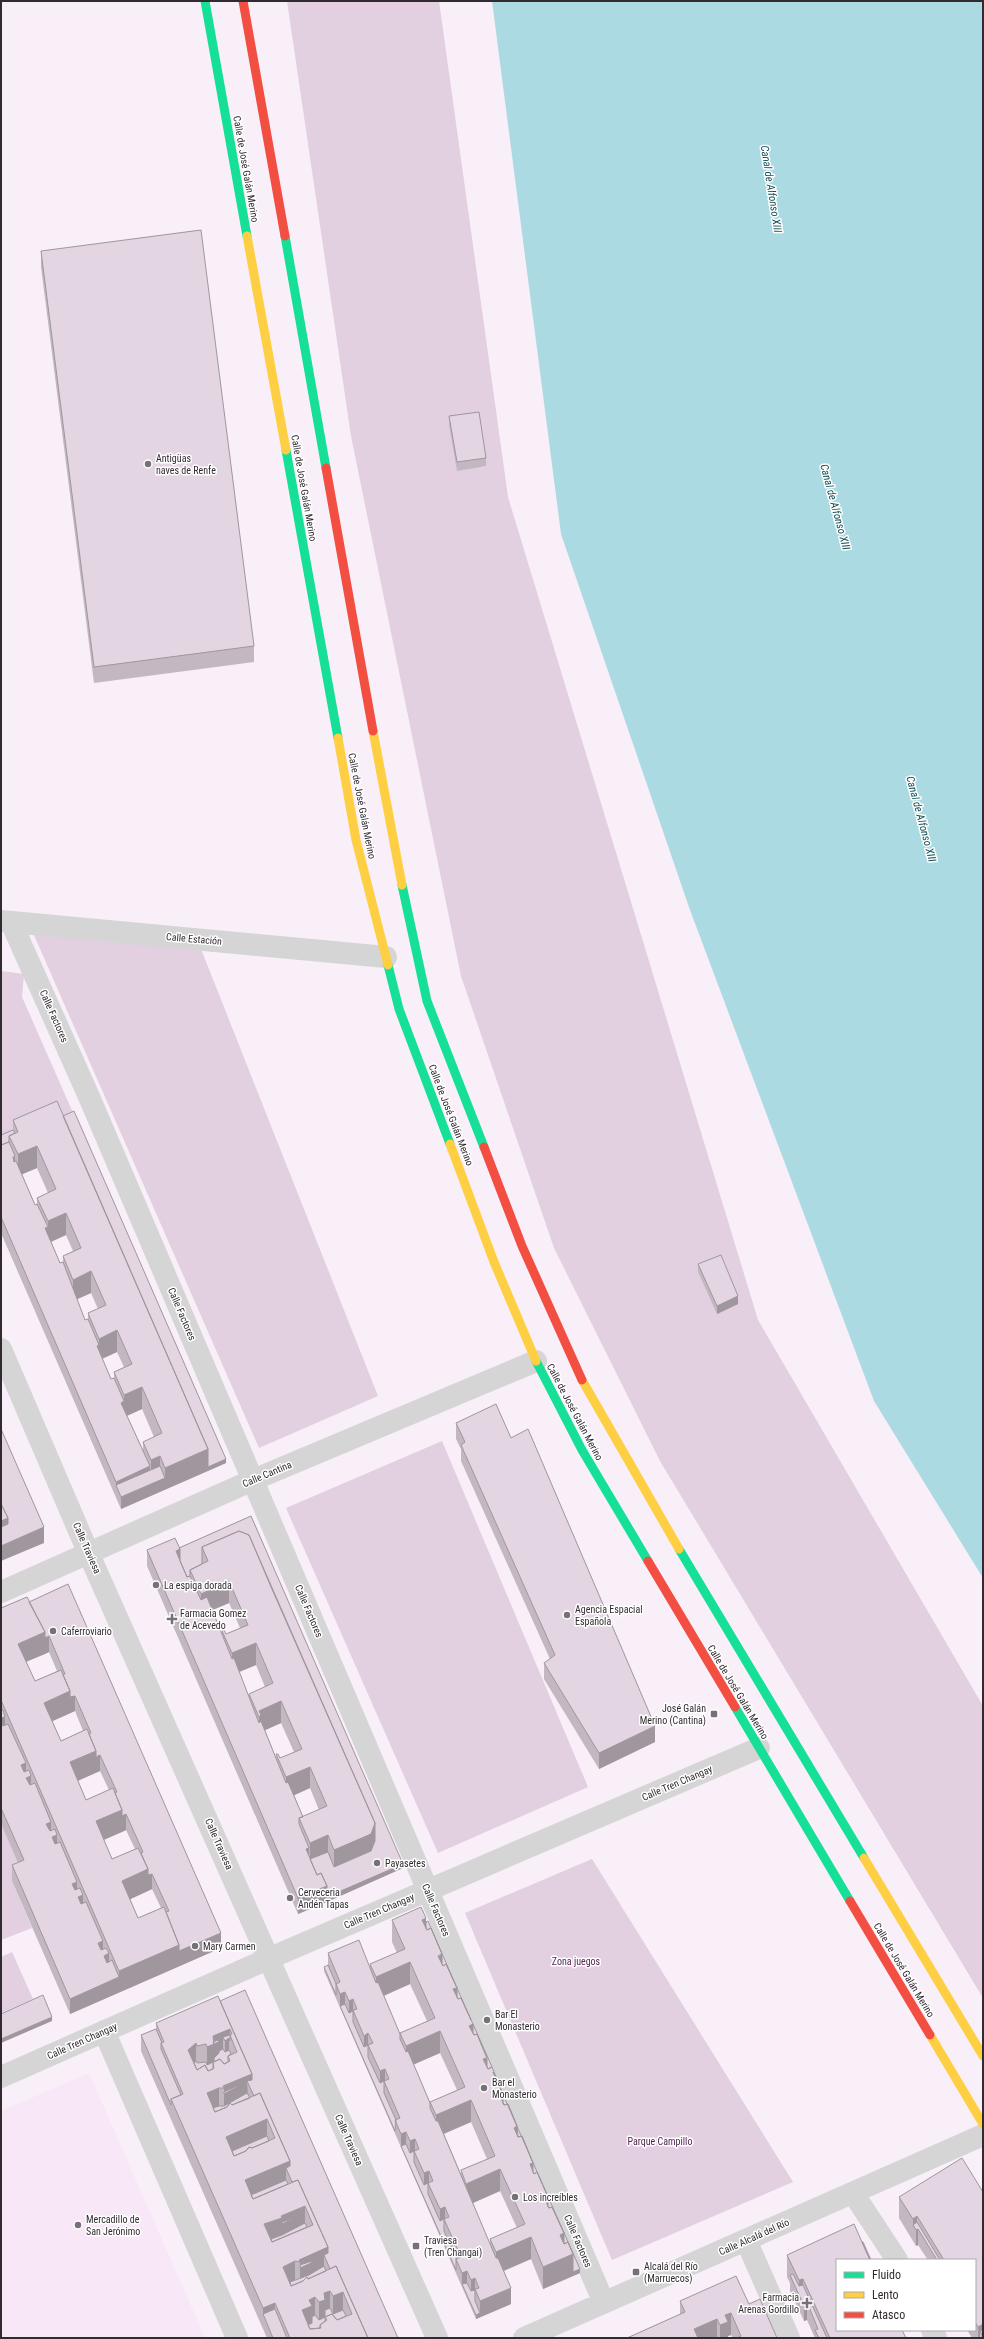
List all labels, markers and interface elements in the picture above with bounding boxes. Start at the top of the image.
street label: Calle de José Galán Merino [231,115,261,223]
water label: Canal de Alfonso XIII [758,144,784,234]
street label: Calle de José Galán Merino [289,434,319,542]
place label: Antigüas naves de Renfe [156,453,216,476]
marker: Antigüas naves de Renfe [143,459,153,469]
water label: Canal de Alfonso XIII [817,463,853,552]
street label: Calle de José Galán Merino [346,752,378,860]
water label: Canal de Alfonso XIII [903,775,939,864]
street label: Calle Estación [166,931,223,947]
street label: Calle Factores [38,988,71,1044]
street label: Calle de José Galán Merino [427,1063,475,1167]
street label: Calle Factores [166,1286,198,1342]
street label: Calle de José Galán Merino [545,1362,605,1462]
street label: Calle Cantina [241,1459,293,1489]
street label: Calle Traviesa [71,1521,103,1575]
marker: La espiga dorada [151,1580,161,1590]
place label: La espiga dorada [164,1580,232,1591]
street label: Calle Factores [293,1583,325,1639]
place label: Agencia Espacial Española [575,1604,642,1627]
place label: Farmacia Gomez de Acevedo [180,1608,246,1631]
marker: Agencia Espacial Española [562,1610,572,1620]
marker: Farmacia Gomez de Acevedo [167,1614,177,1624]
marker: Caferroviario [48,1626,58,1636]
place label: Caferroviario [61,1626,112,1637]
street label: Calle de José Galán Merino [706,1643,770,1741]
place label: José Galán Merino (Cantina) [640,1703,706,1727]
marker: José Galán Merino (Cantina) [709,1709,719,1719]
street label: Calle Tren Changay [640,1763,714,1803]
street label: Calle Traviesa [203,1817,235,1871]
marker: Payasetes [372,1858,382,1868]
place label: Payasetes [385,1858,426,1869]
street label: Calle Factores [420,1882,452,1938]
place label: Cerveceria Andén Tapas [298,1887,349,1910]
street label: Calle Tren Changay [342,1891,416,1931]
marker: Cerveceria Andén Tapas [285,1893,295,1903]
street label: Calle de José Galán Merino [872,1921,936,2019]
marker: Mary Carmen [190,1941,200,1951]
place label: Mary Carmen [203,1941,256,1952]
park label: Zona juegos [552,1956,601,1967]
place label: Bar El Monasterio [495,2009,540,2032]
marker: Bar El Monasterio [482,2015,492,2025]
street label: Calle Tren Changay [45,2021,119,2061]
place label: Bar el Monasterio [492,2077,537,2100]
marker: Bar el Monasterio [479,2083,489,2093]
street label: Calle Traviesa [333,2113,365,2167]
park label: Parque Campillo [628,2136,692,2147]
marker: Los increíbles [510,2192,520,2202]
place label: Los increíbles [523,2192,578,2203]
street label: Calle Factores [562,2213,594,2269]
place label: Mercadillo de San Jerónimo [86,2214,140,2237]
street label: Calle Alcalá del Río [717,2217,791,2257]
marker: Mercadillo de San Jerónimo [73,2220,83,2230]
place label: Traviesa (Tren Changai) [424,2235,482,2259]
marker: Traviesa (Tren Changai) [411,2241,421,2251]
legend [836,2259,976,2331]
place label: Alcalá del Río (Marruecos) [644,2261,698,2285]
marker: Alcalá del Río (Marruecos) [631,2267,641,2277]
text: Fluido [872,2268,901,2282]
text: Lento [872,2288,899,2302]
place label: Farmacia Arenas Gordillo [738,2292,799,2315]
marker: Farmacia Arenas Gordillo [802,2298,812,2308]
text: Atasco [872,2308,905,2322]

